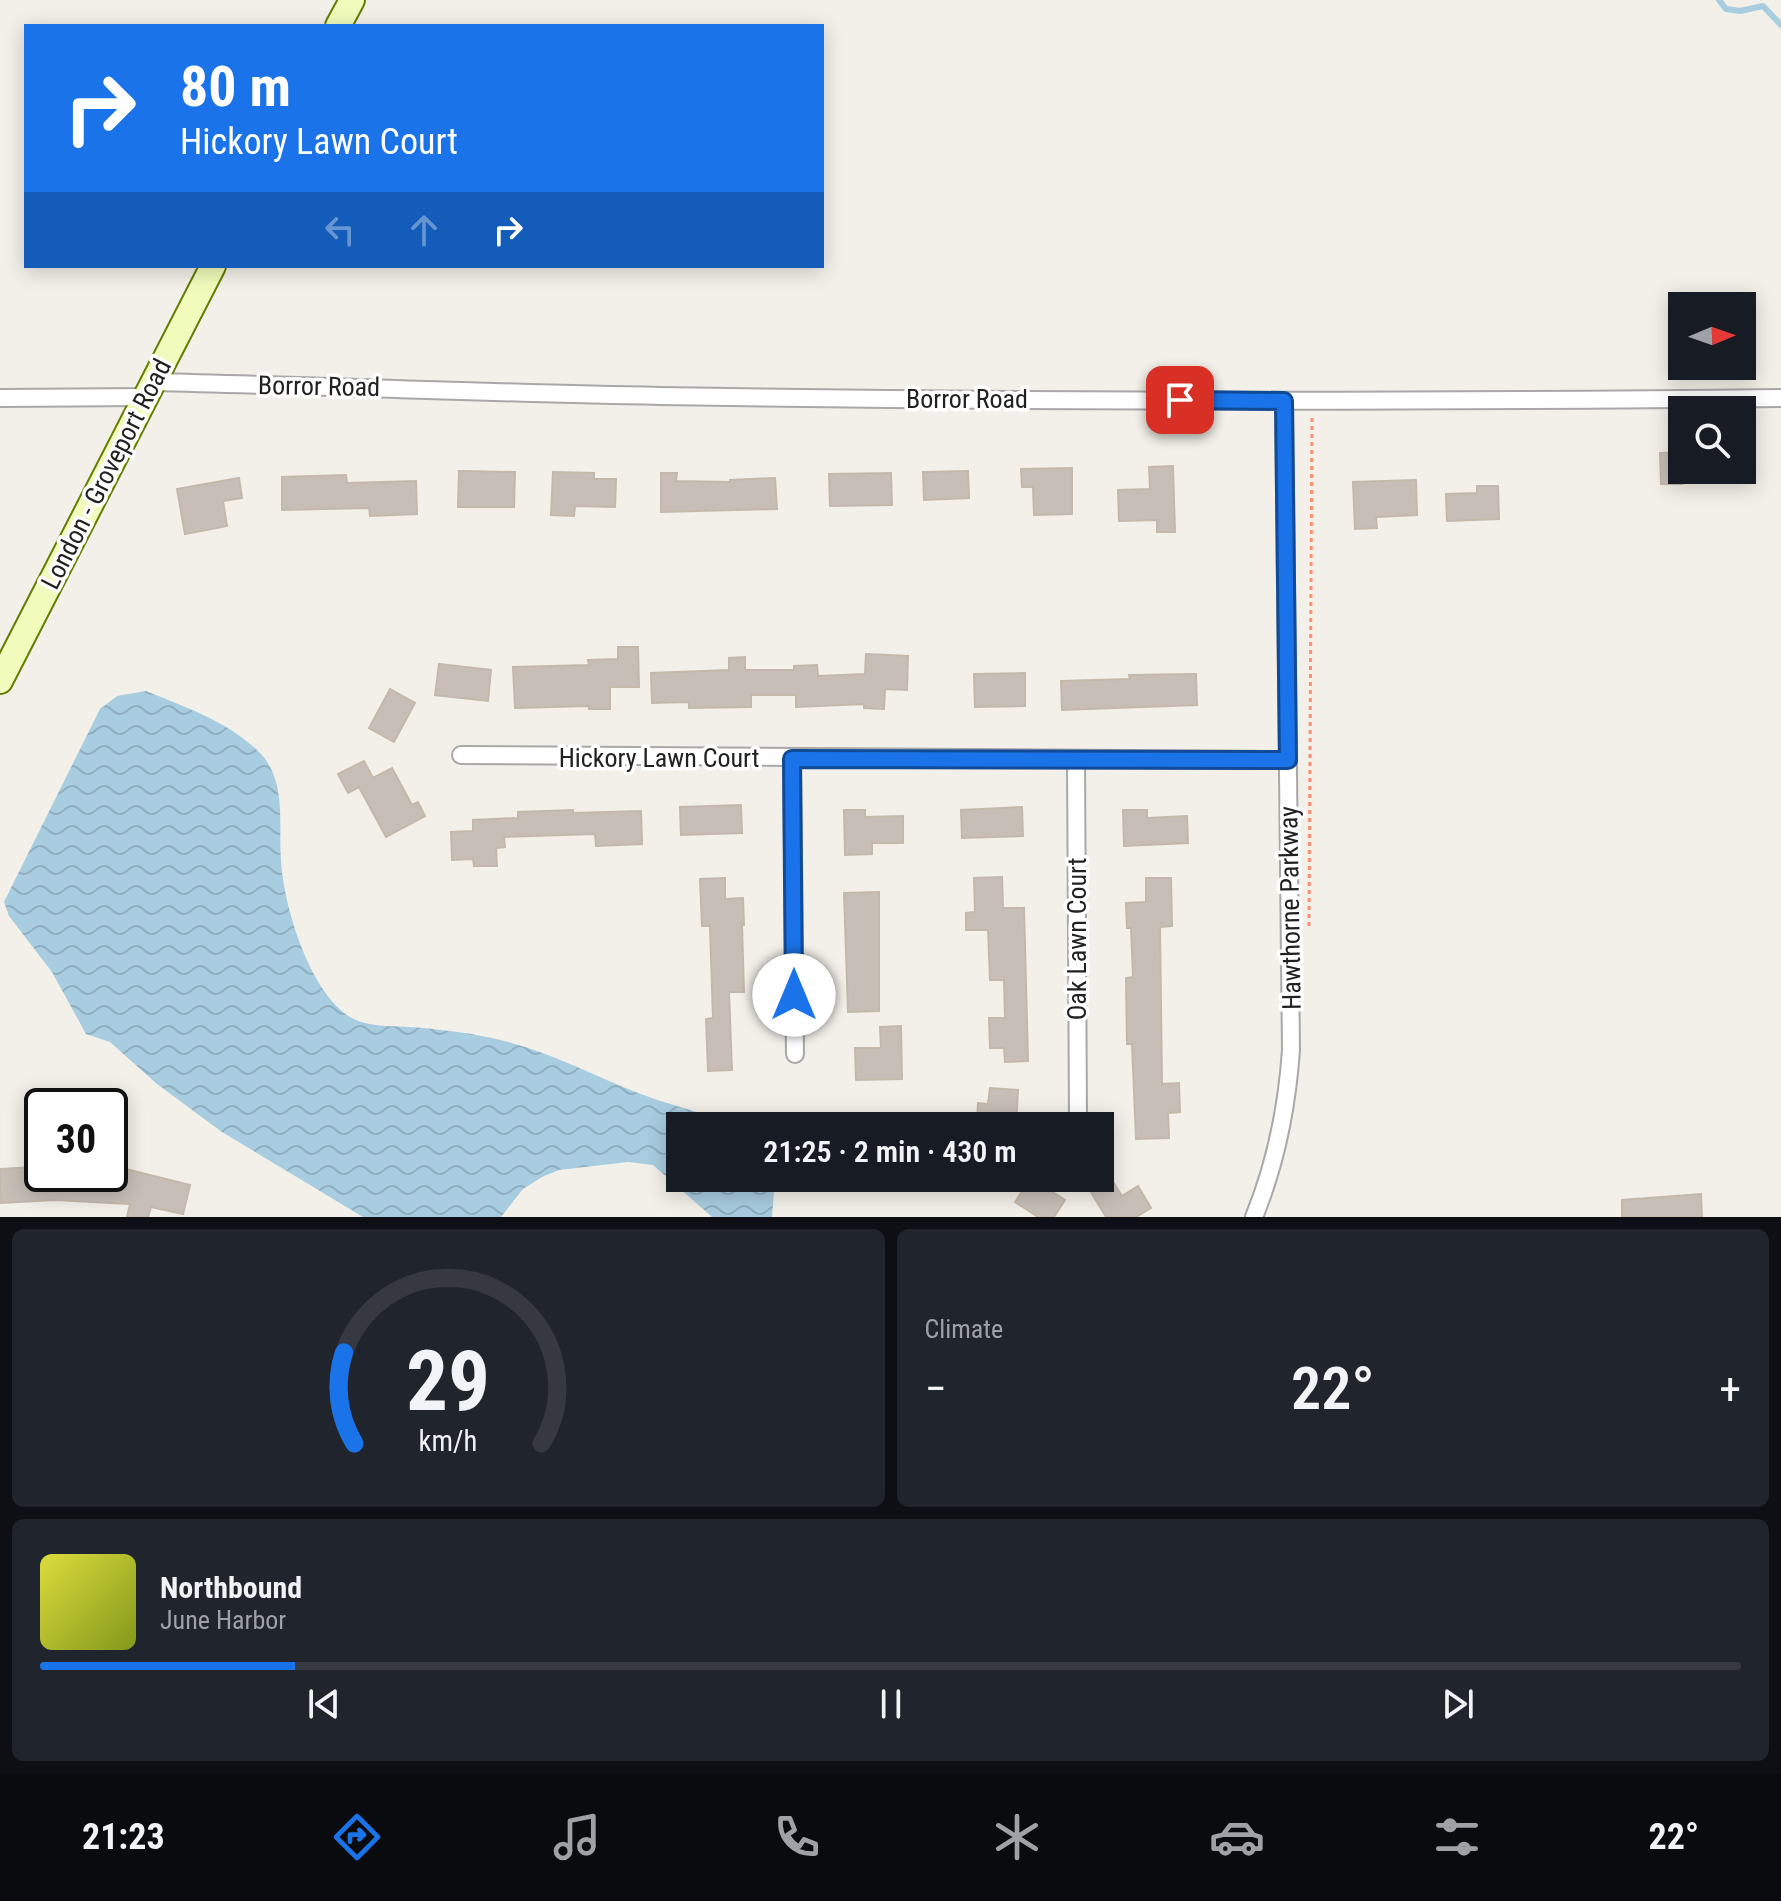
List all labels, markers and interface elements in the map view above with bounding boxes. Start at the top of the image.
text: 80 m [180,54,291,120]
icon: right [48,56,152,160]
text: Hickory Lawn Court [180,121,458,163]
icon: left [318,208,362,252]
icon: ahead [402,208,446,252]
icon: right [486,208,530,252]
north arrow [1668,292,1756,380]
map controls [1668,292,1756,484]
street label: London - Groveport Road [35,354,177,594]
pin [1146,366,1214,434]
street label: Borror Road [258,370,380,402]
icon: arrive [1158,378,1202,422]
street label: Borror Road [906,384,1028,414]
button: search [1668,396,1756,484]
street label: Hickory Lawn Court [559,743,759,773]
street label: Hawthorne Parkway [1273,806,1307,1010]
street label: Oak Lawn Court [1062,858,1092,1020]
position arrow [752,953,836,1037]
speed limit sign: 30 [24,1088,128,1192]
text: 21:25 · 2 min · 430 m [763,1134,1017,1169]
text: Climate [925,1314,1003,1344]
text: 29 [406,1333,490,1430]
text: 22° [1291,1353,1375,1424]
text: − [925,1363,947,1415]
text: + [1719,1363,1741,1415]
text: km/h [419,1424,478,1458]
text: Northbound [160,1570,302,1605]
text: June Harbor [160,1605,286,1635]
icon: previous [302,1682,346,1726]
icon: pause [869,1682,913,1726]
icon: next [1436,1682,1480,1726]
icon: directions [329,1809,385,1865]
icon: music [549,1809,605,1865]
icon: phone [769,1809,825,1865]
icon: climate [989,1809,1045,1865]
icon: car [1209,1809,1265,1865]
icon: filters [1429,1809,1485,1865]
text: 21:23 [82,1816,165,1858]
text: 22° [1649,1816,1699,1858]

